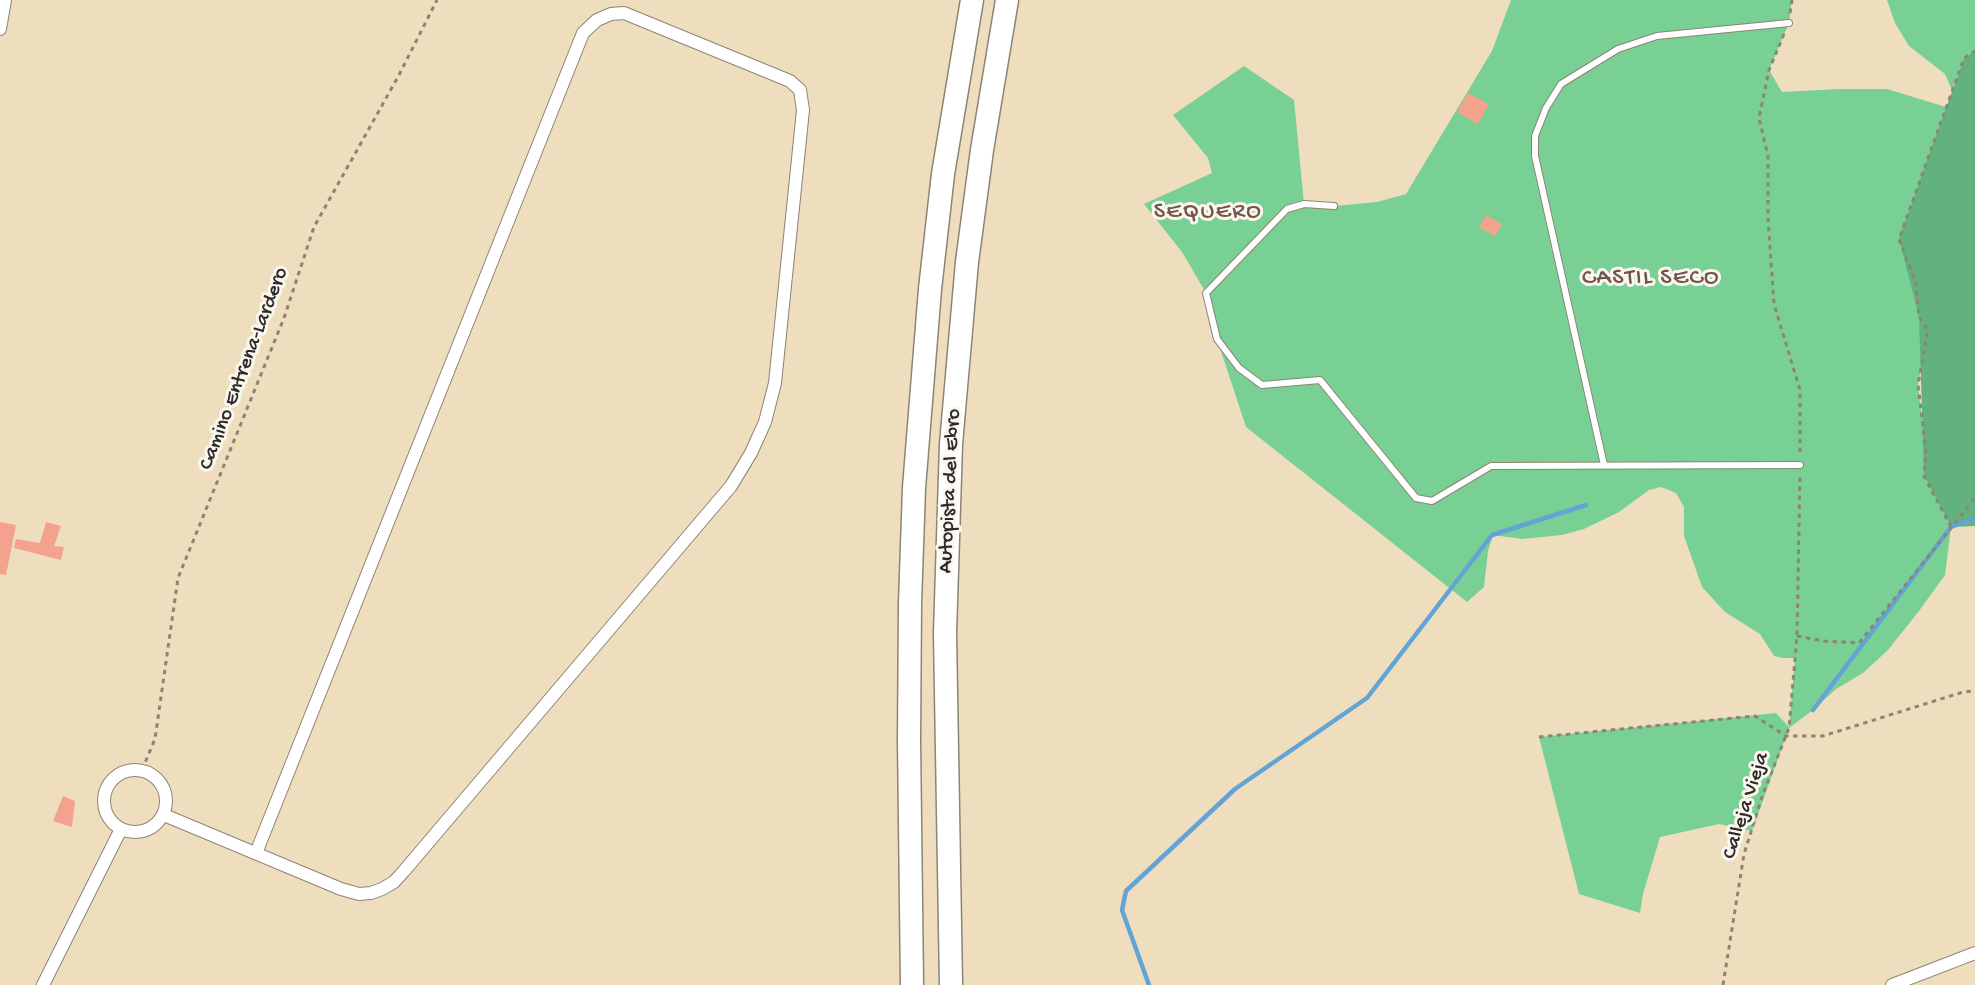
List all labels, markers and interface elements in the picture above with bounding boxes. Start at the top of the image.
district label: SEQUERO [1154,199,1262,227]
street label: Camino Entrena-Lardero [195,264,295,474]
district label: CASTIL SECO [1582,265,1720,293]
street label: Autopista del Ebro [934,408,968,574]
street label: Calleja Vieja [1718,749,1776,863]

